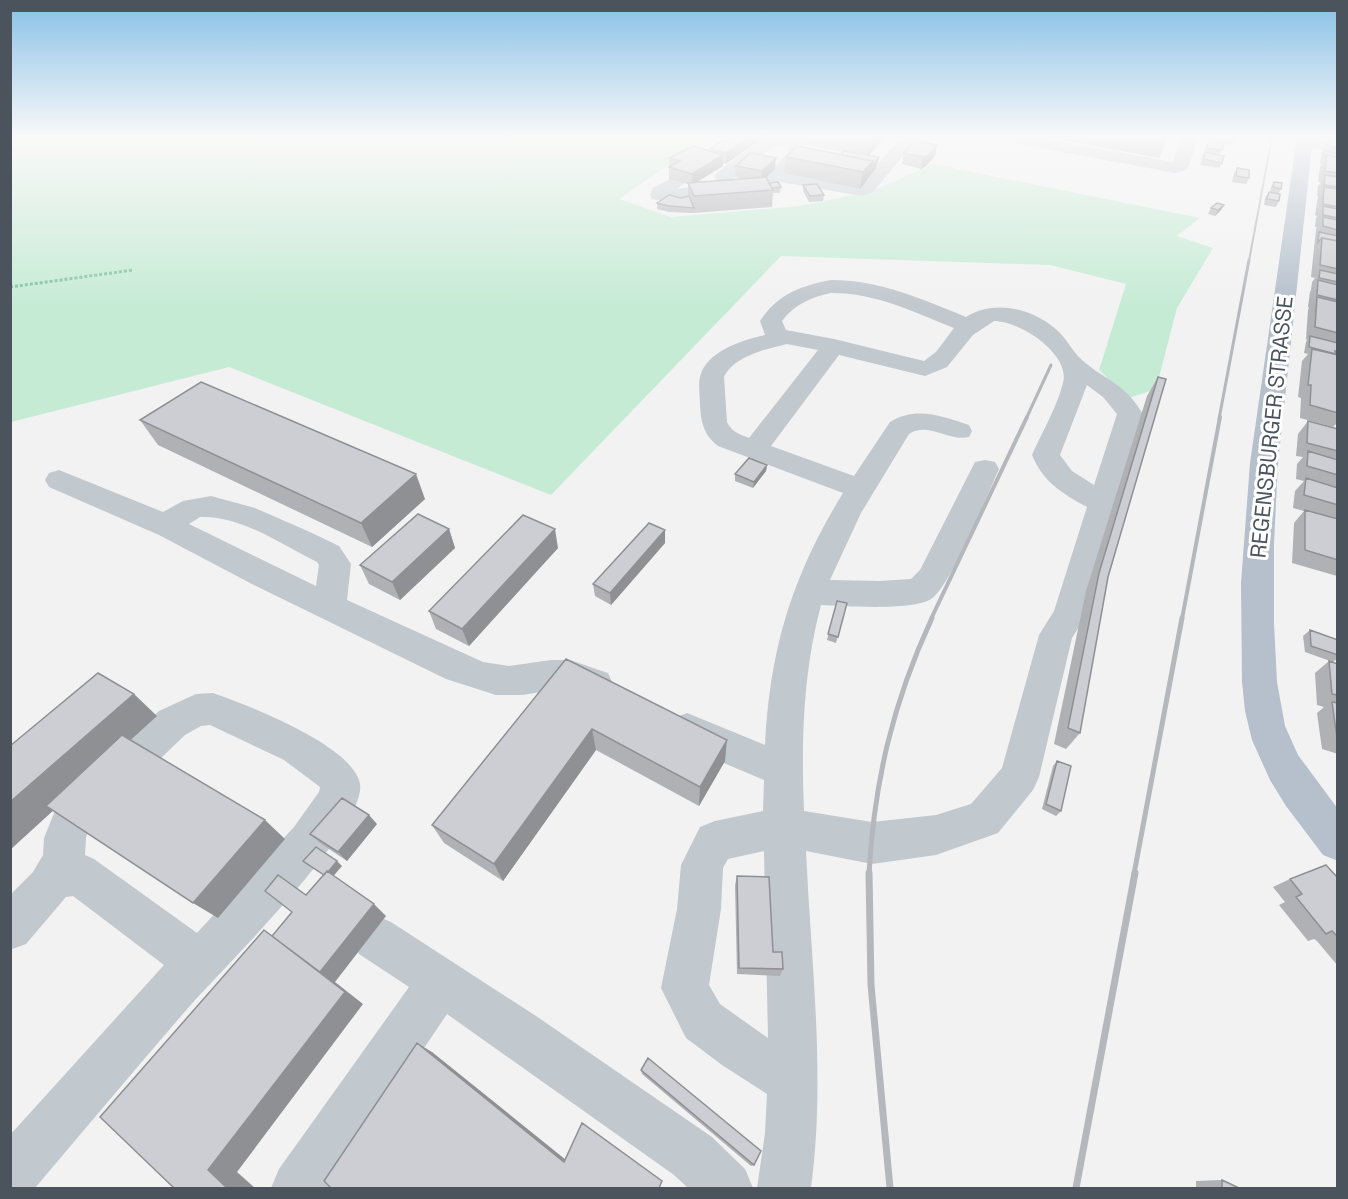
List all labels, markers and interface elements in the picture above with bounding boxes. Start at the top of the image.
street label: REGENSBURGER STRASSE [1243,295,1299,559]

